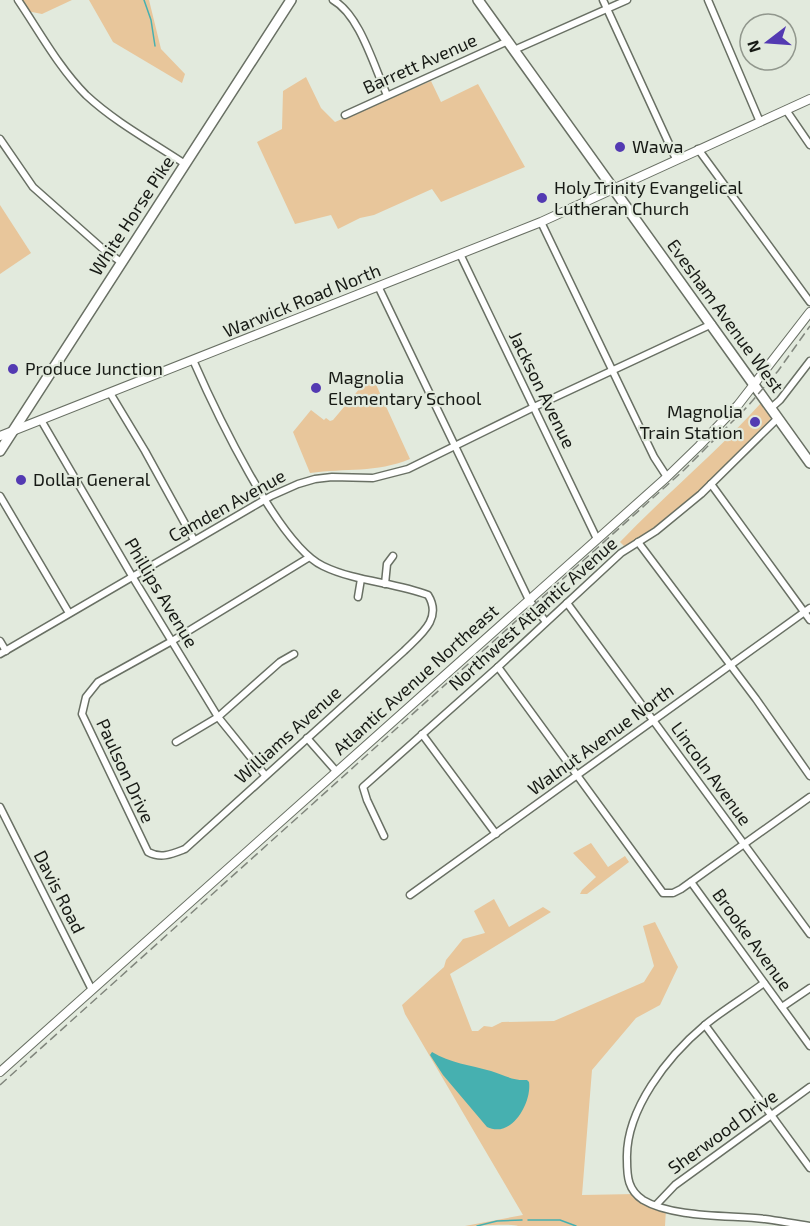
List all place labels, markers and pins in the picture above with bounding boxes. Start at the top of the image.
place label: Wawa [632,135,683,157]
marker: Wawa [613,140,627,154]
place label: Holy Trinity Evangelical Lutheran Church [554,176,743,219]
marker: Holy Trinity Evangelical Lutheran Church [535,191,549,205]
place label: Produce Junction [25,357,163,379]
marker: Produce Junction [6,362,20,376]
place label: Magnolia Elementary School [328,366,482,409]
marker: Magnolia Elementary School [309,381,323,395]
place label: Magnolia Train Station [639,400,743,443]
marker: Magnolia Train Station [748,415,762,429]
place label: Dollar General [33,468,151,490]
marker: Dollar General [14,473,28,487]

